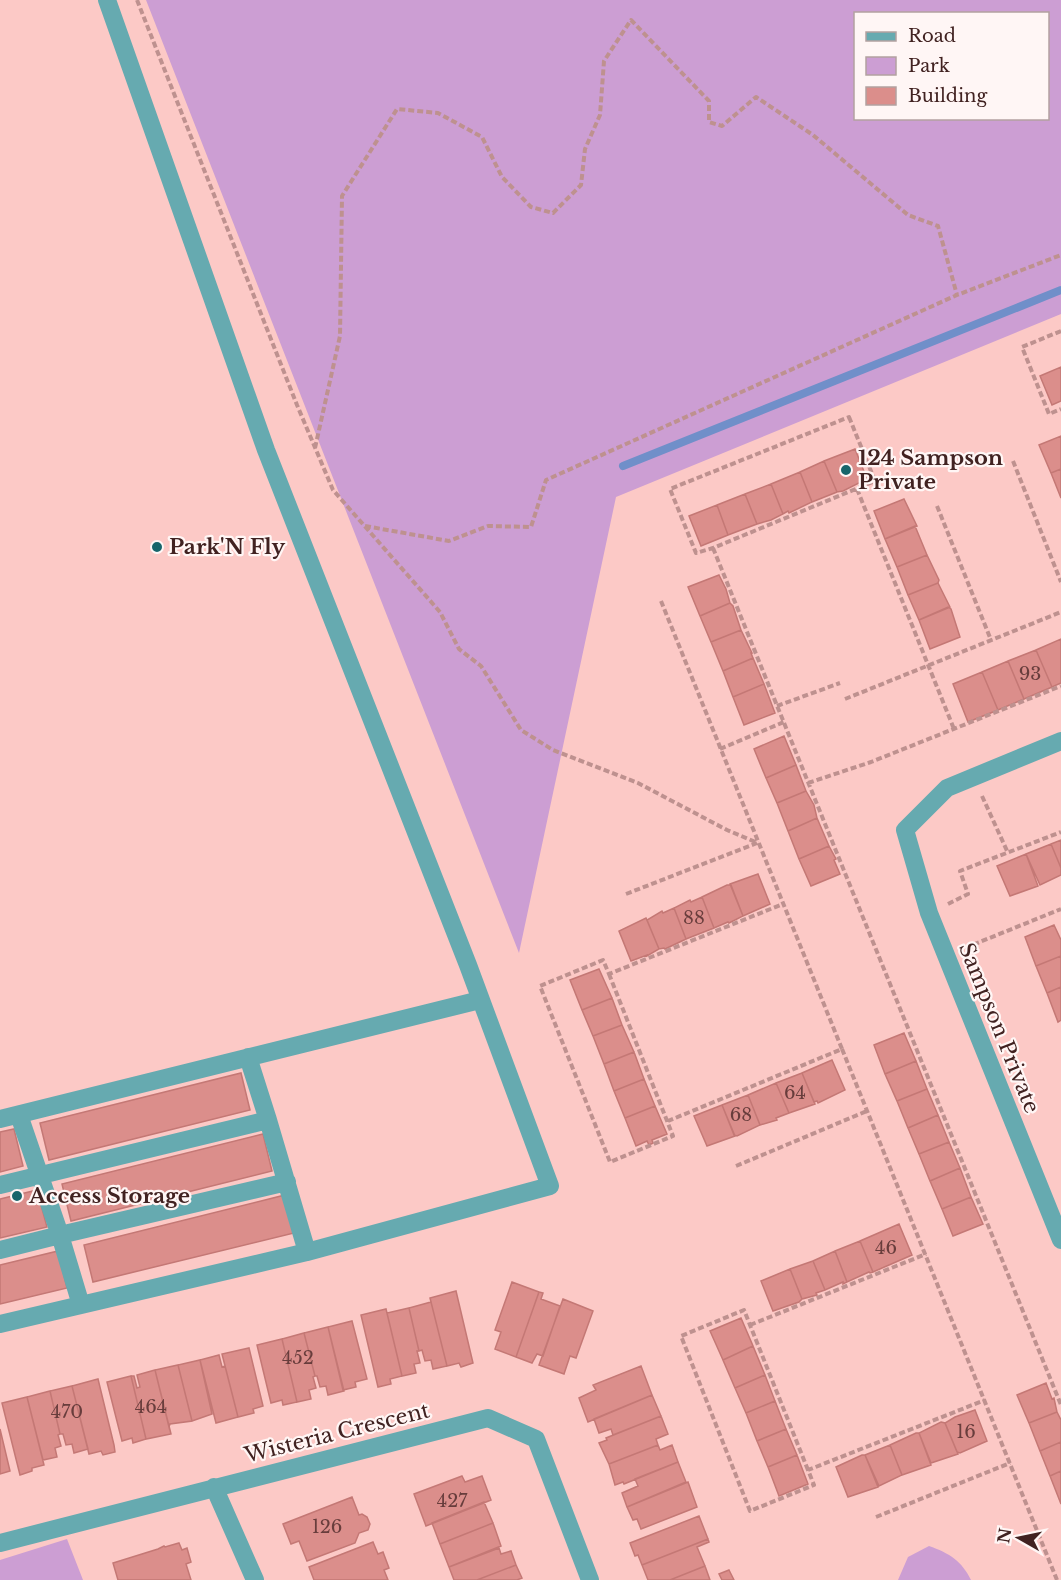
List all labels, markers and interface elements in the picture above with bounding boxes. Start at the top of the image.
legend [854,12,1049,120]
text: Road [908,25,956,47]
text: Park [908,55,950,77]
text: Building [908,85,987,107]
place label: 124 Sampson Private [858,445,1003,495]
marker: 124 Sampson Private [839,463,853,477]
place label: Park'N Fly [169,534,286,560]
marker: Park'N Fly [150,540,164,554]
house number: 93 [1019,663,1041,685]
house number: 88 [683,907,705,929]
street label: Sampson Private [953,939,1045,1117]
house number: 64 [784,1082,806,1104]
house number: 68 [730,1104,752,1126]
place label: Access Storage [28,1183,190,1209]
marker: Access Storage [10,1189,24,1203]
house number: 46 [875,1237,897,1259]
house number: 452 [282,1347,314,1369]
house number: 464 [135,1396,167,1418]
street label: Wisteria Crescent [241,1397,432,1469]
house number: 470 [51,1401,83,1423]
house number: 16 [956,1421,976,1443]
house number: 427 [437,1490,468,1512]
north arrow [989,1508,1049,1568]
house number: 126 [312,1516,342,1538]
text: N [993,1527,1015,1545]

